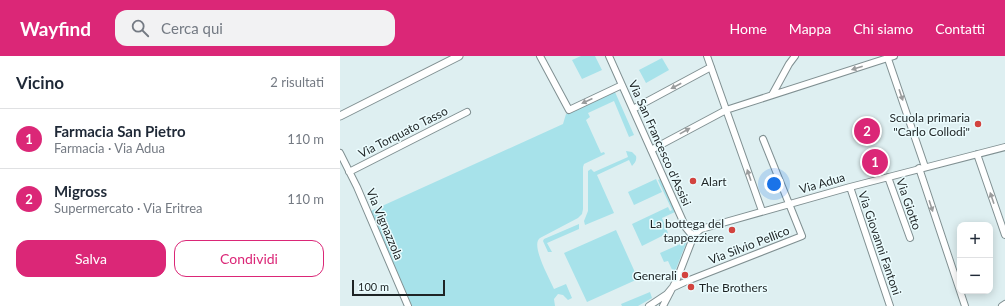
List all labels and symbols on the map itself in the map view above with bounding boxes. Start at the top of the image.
one-way arrow [851,65,863,71]
street label: Via San Francesco d'Assisi [625,78,695,208]
one-way arrow [671,82,682,89]
one-way arrow [898,89,904,101]
one-way arrow [581,98,593,104]
street label: Via Torquato Tasso [356,103,450,161]
place label: Scuola primaria "Carlo Collodi" [889,110,970,139]
pin: 2 [854,116,880,146]
marker: Scuola primaria "Carlo Collodi" [973,119,983,129]
one-way arrow [679,128,691,134]
pin: 1 [862,147,888,177]
one-way arrow [746,168,752,180]
street label: Via Adua [797,169,847,197]
place label: Alart [701,174,727,189]
your location [764,174,784,194]
marker: Alart [688,176,698,186]
street label: Via Giotto [893,176,925,232]
street label: Via Vignazzola [363,186,407,262]
street label: Via Giovanni Fantoni [855,189,905,297]
one-way arrow [989,192,995,204]
one-way arrow [928,200,934,212]
place label: La bottega del tappezziere [650,216,724,245]
street label: Via Silvio Pellico [706,223,792,267]
marker: La bottega del tappezziere [727,225,737,235]
place label: Generali [633,268,677,283]
marker: Generali [680,270,690,280]
scale bar [352,278,445,297]
place label: The Brothers [699,280,767,295]
marker: The Brothers [686,282,696,292]

